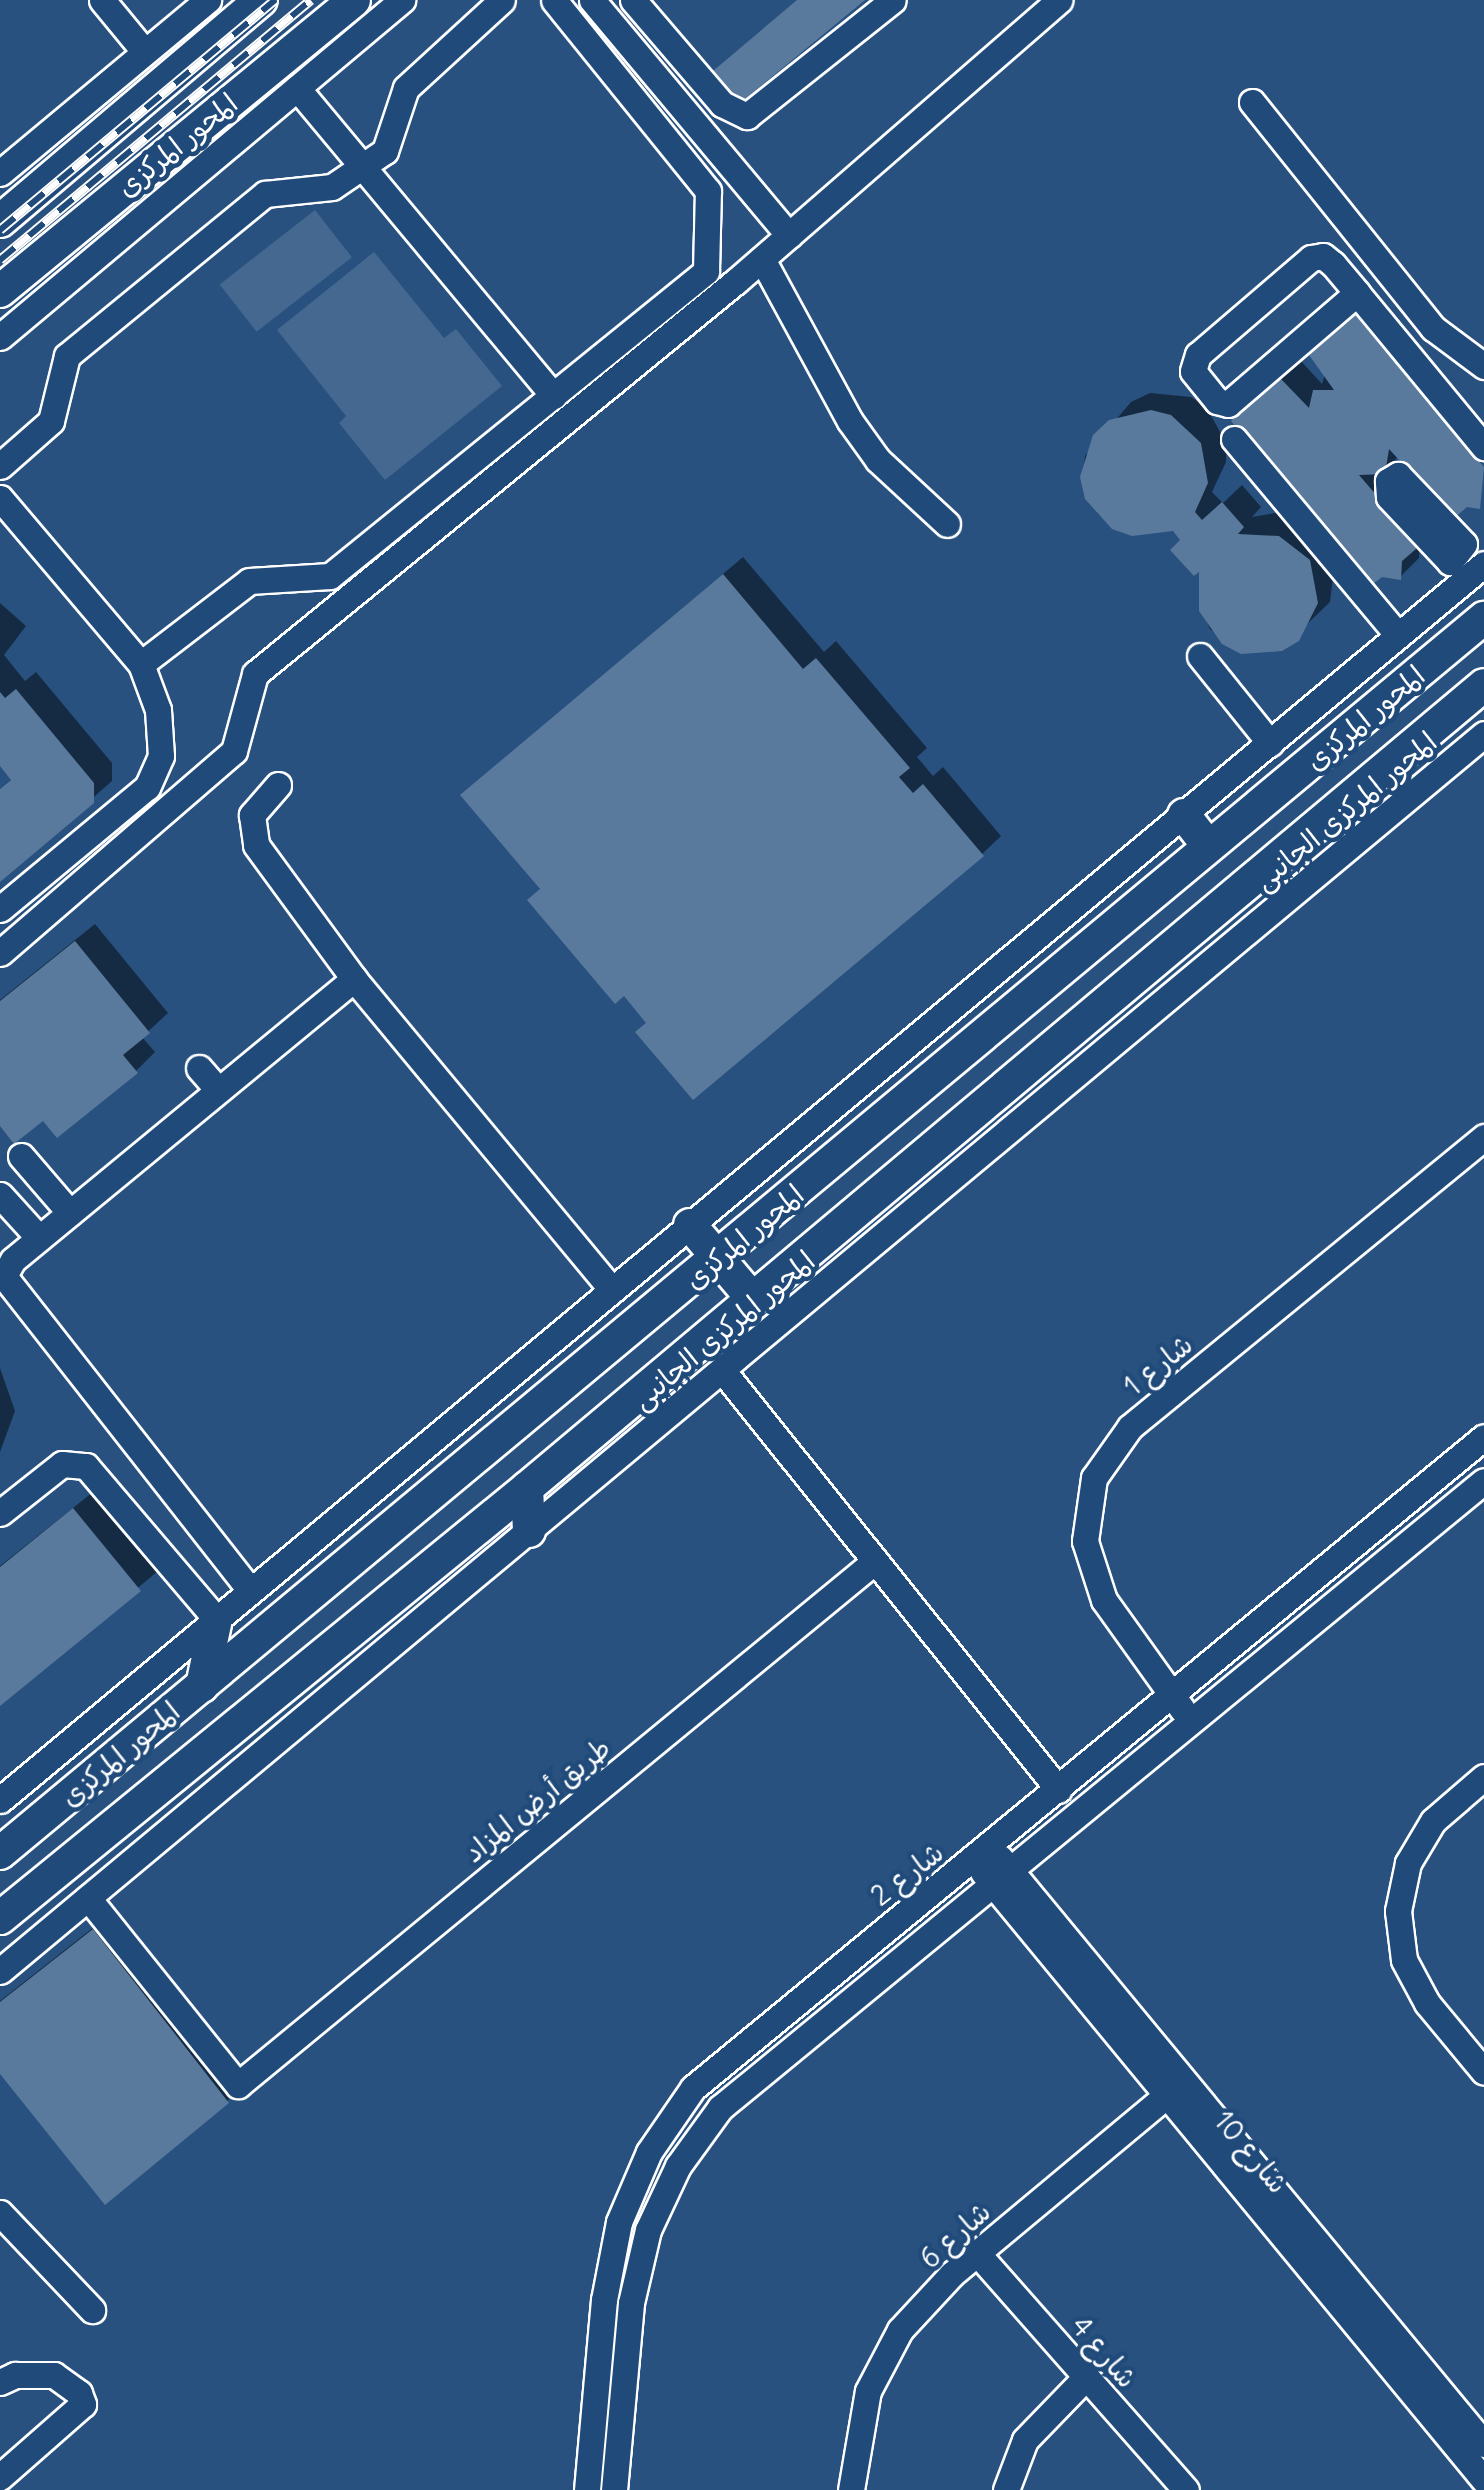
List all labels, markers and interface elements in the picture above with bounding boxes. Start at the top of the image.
street label: المحور المركزى [110,86,244,204]
street label: المحور المركزى [1298,658,1432,778]
street label: المحور المركزى الجانبى [1247,725,1443,897]
street label: المحور المركزى [677,1177,811,1297]
street label: المحور المركزى الجانبى [625,1244,821,1416]
street label: شارع 1 [1117,1327,1199,1403]
street label: المحور المركزى [53,1694,187,1814]
street label: طريق أرض المزاد [457,1731,617,1869]
street label: شارع 2 [864,1835,950,1913]
street label: شارع 10 [1207,2104,1295,2200]
street label: شارع 6 [913,2195,997,2275]
street label: شارع 4 [1064,2309,1144,2395]

